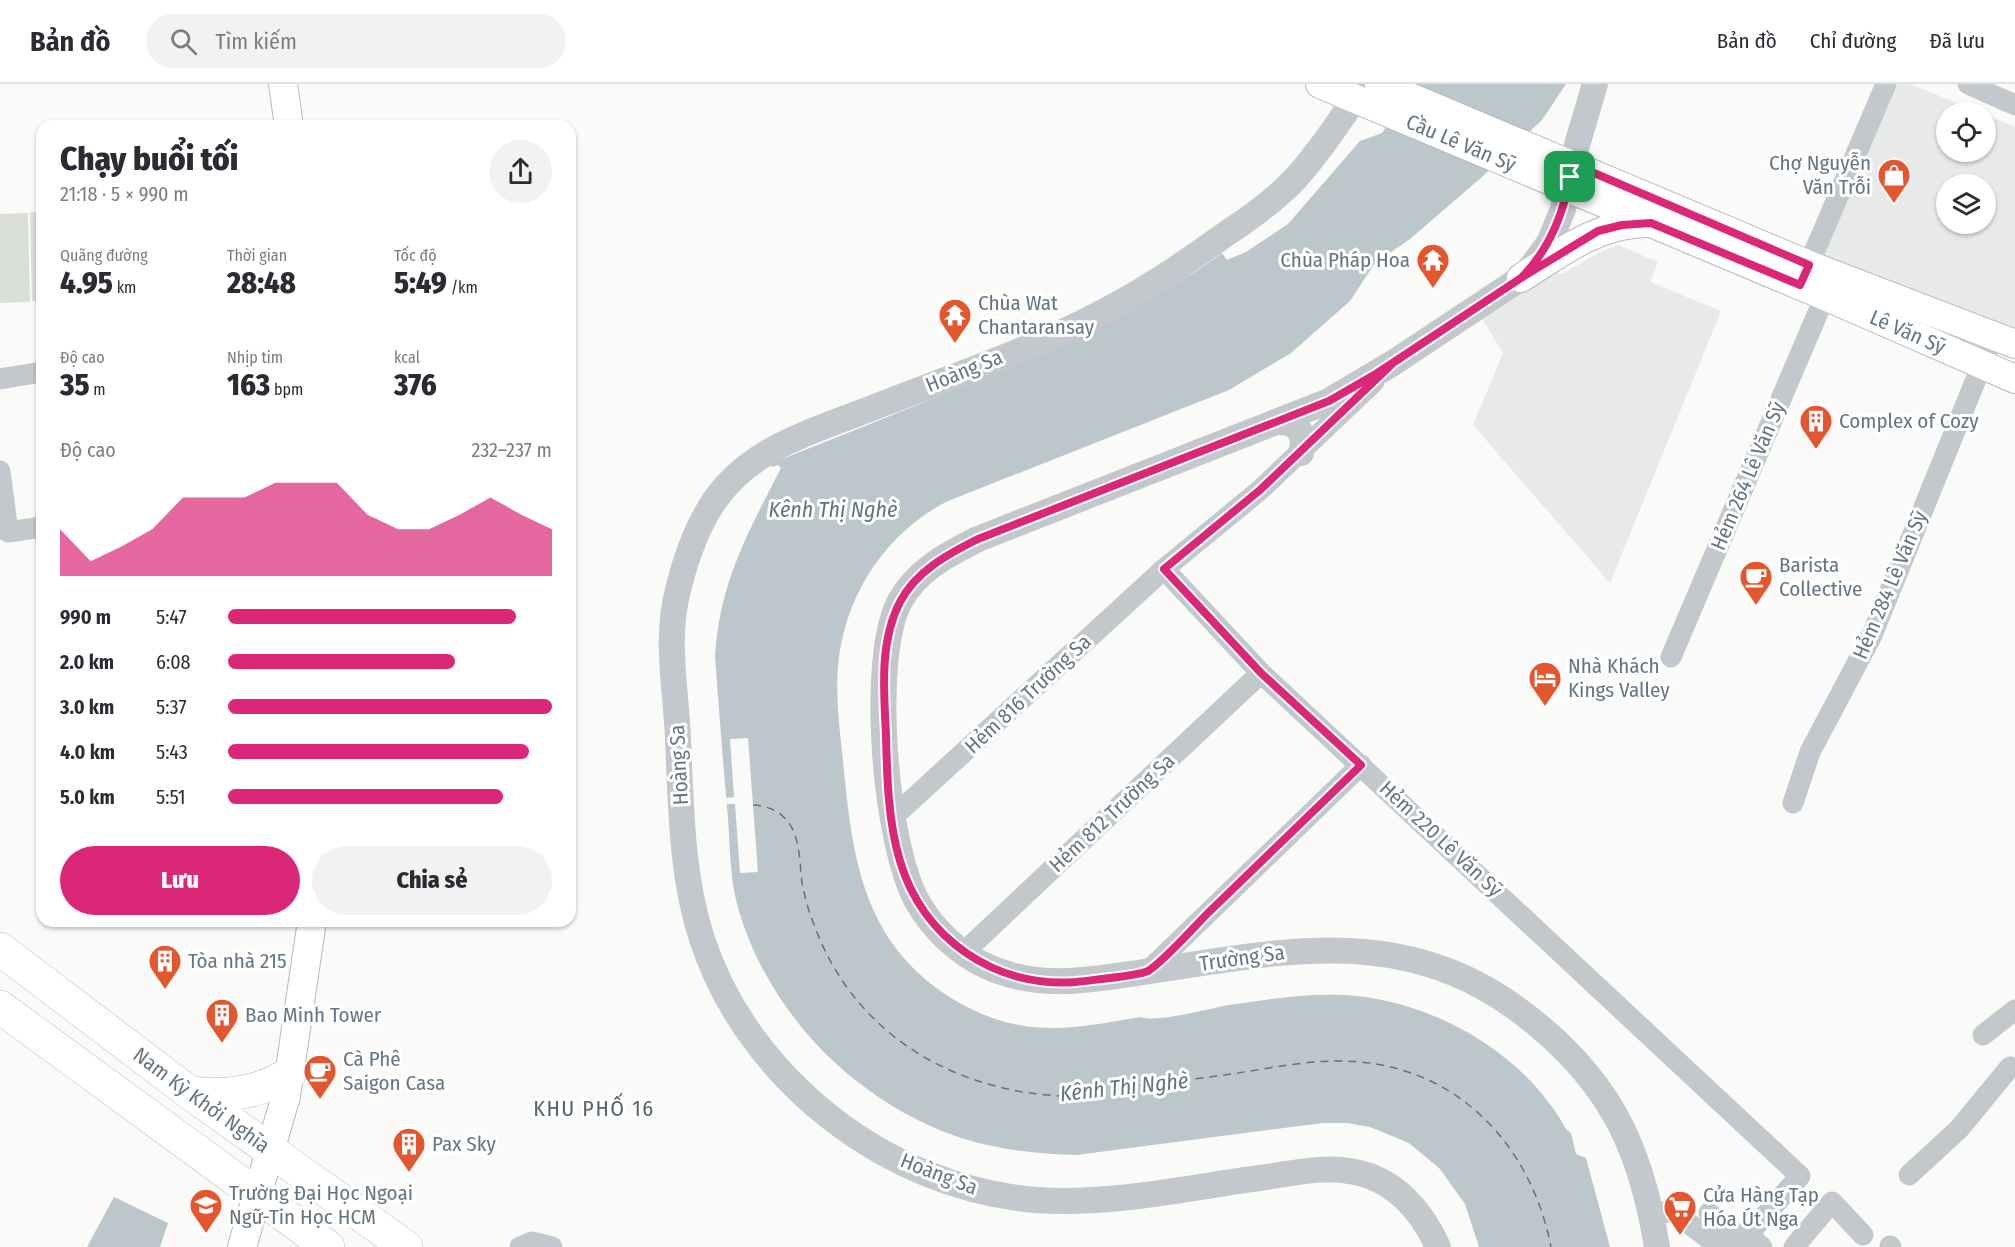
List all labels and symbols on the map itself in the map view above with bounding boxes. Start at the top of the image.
street label: Cầu Lê Văn Sỹ [1402,109,1520,178]
place label: Chợ Nguyễn Văn Trỗi [1769,150,1871,200]
pin [1544,151,1595,202]
shop icon: Chợ Nguyễn Văn Trỗi [1876,157,1912,204]
temple icon: Chùa Pháp Hoa [1415,242,1451,289]
place label: Chùa Pháp Hoa [1280,247,1410,273]
place label: Chùa Wat Chantaransay [978,290,1095,340]
temple icon: Chùa Wat Chantaransay [937,297,973,344]
street label: Lê Văn Sỹ [1866,304,1950,360]
street label: Hoàng Sa [922,344,1006,398]
street label: Hẻm 264 Lê Văn Sỹ [1705,397,1791,554]
building icon: Complex of Cozy [1798,403,1834,450]
place label: Complex of Cozy [1839,408,1979,434]
water label: Kênh Thị Nghè [769,496,897,523]
street label: Hẻm 284 Lê Văn Sỹ [1847,506,1933,663]
place label: Barista Collective [1779,552,1862,602]
cafe icon: Barista Collective [1738,559,1774,606]
street label: Hẻm 816 Trường Sa [959,629,1097,759]
place label: Nhà Khách Kings Valley [1568,653,1670,703]
hotel icon: Nhà Khách Kings Valley [1527,660,1563,707]
street label: Hoàng Sa [664,724,694,806]
street label: Hẻm 812 Trường Sa [1044,748,1180,878]
street label: Hẻm 220 Lê Văn Sỹ [1374,775,1508,903]
street label: Trường Sa [1198,939,1286,977]
building icon: Tòa nhà 215 [147,943,183,990]
place label: Tòa nhà 215 [188,948,287,974]
building icon: Bao Minh Tower [204,997,240,1044]
place label: Bao Minh Tower [245,1002,382,1028]
street label: Nam Kỳ Khởi Nghĩa [128,1042,275,1159]
place label: Cà Phê Saigon Casa [343,1046,445,1096]
cafe icon: Cà Phê Saigon Casa [302,1053,338,1100]
water label: Kênh Thị Nghè [1058,1067,1190,1107]
district label: KHU PHỐ 16 [533,1092,655,1122]
building icon: Pax Sky [391,1126,427,1173]
place label: Pax Sky [432,1131,497,1157]
street label: Hoàng Sa [897,1147,981,1201]
place label: Trường Đại Học Ngoại Ngữ-Tin Học HCM [229,1180,413,1230]
place label: Cửa Hàng Tạp Hóa Út Nga [1703,1182,1819,1232]
school or university icon: Trường Đại Học Ngoại Ngữ-Tin Học HCM [188,1187,224,1234]
supermarket icon: Cửa Hàng Tạp Hóa Út Nga [1662,1189,1698,1236]

